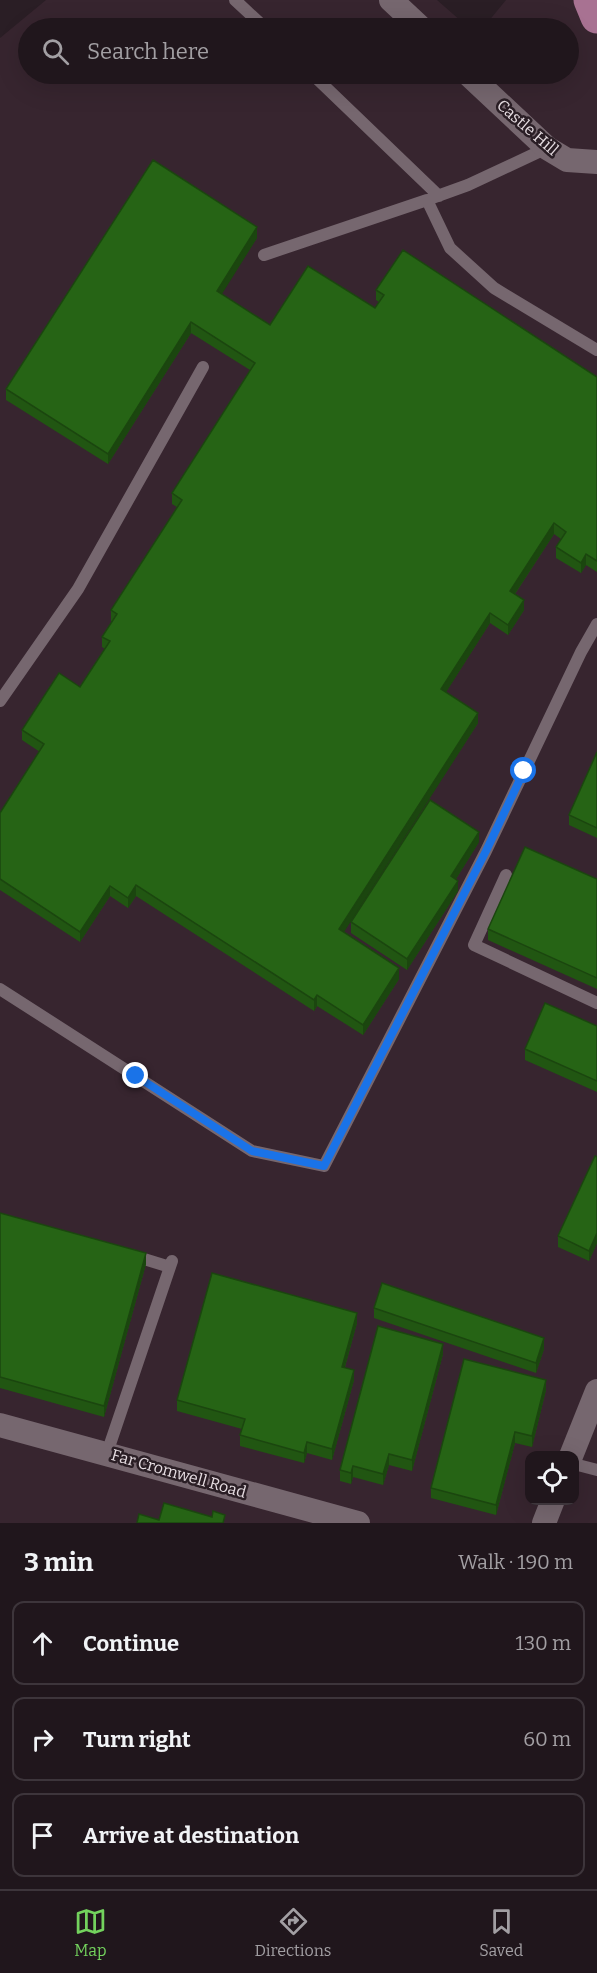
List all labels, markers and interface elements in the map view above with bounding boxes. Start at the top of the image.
search box [18,18,579,84]
icon: search [39,35,72,68]
text: Search here [87,38,209,65]
street label: Castle Hill [493,96,563,160]
route start [510,757,536,783]
route end [122,1062,148,1088]
street label: Far Cromwell Road [109,1445,249,1502]
map controls [525,1451,579,1505]
button: locate [525,1451,579,1505]
text: 3 min [24,1547,93,1578]
text: Walk · 190 m [458,1550,573,1574]
icon: ahead [26,1627,59,1660]
text: Continue [83,1630,179,1657]
text: 130 m [516,1631,571,1655]
icon: right [26,1723,59,1756]
text: Turn right [83,1726,191,1753]
text: 60 m [523,1727,571,1751]
icon: arrive [26,1819,59,1852]
text: Arrive at destination [83,1822,299,1849]
tab: Map [74,1905,107,1960]
tab: Directions [255,1905,332,1960]
tab: Saved [479,1905,523,1960]

